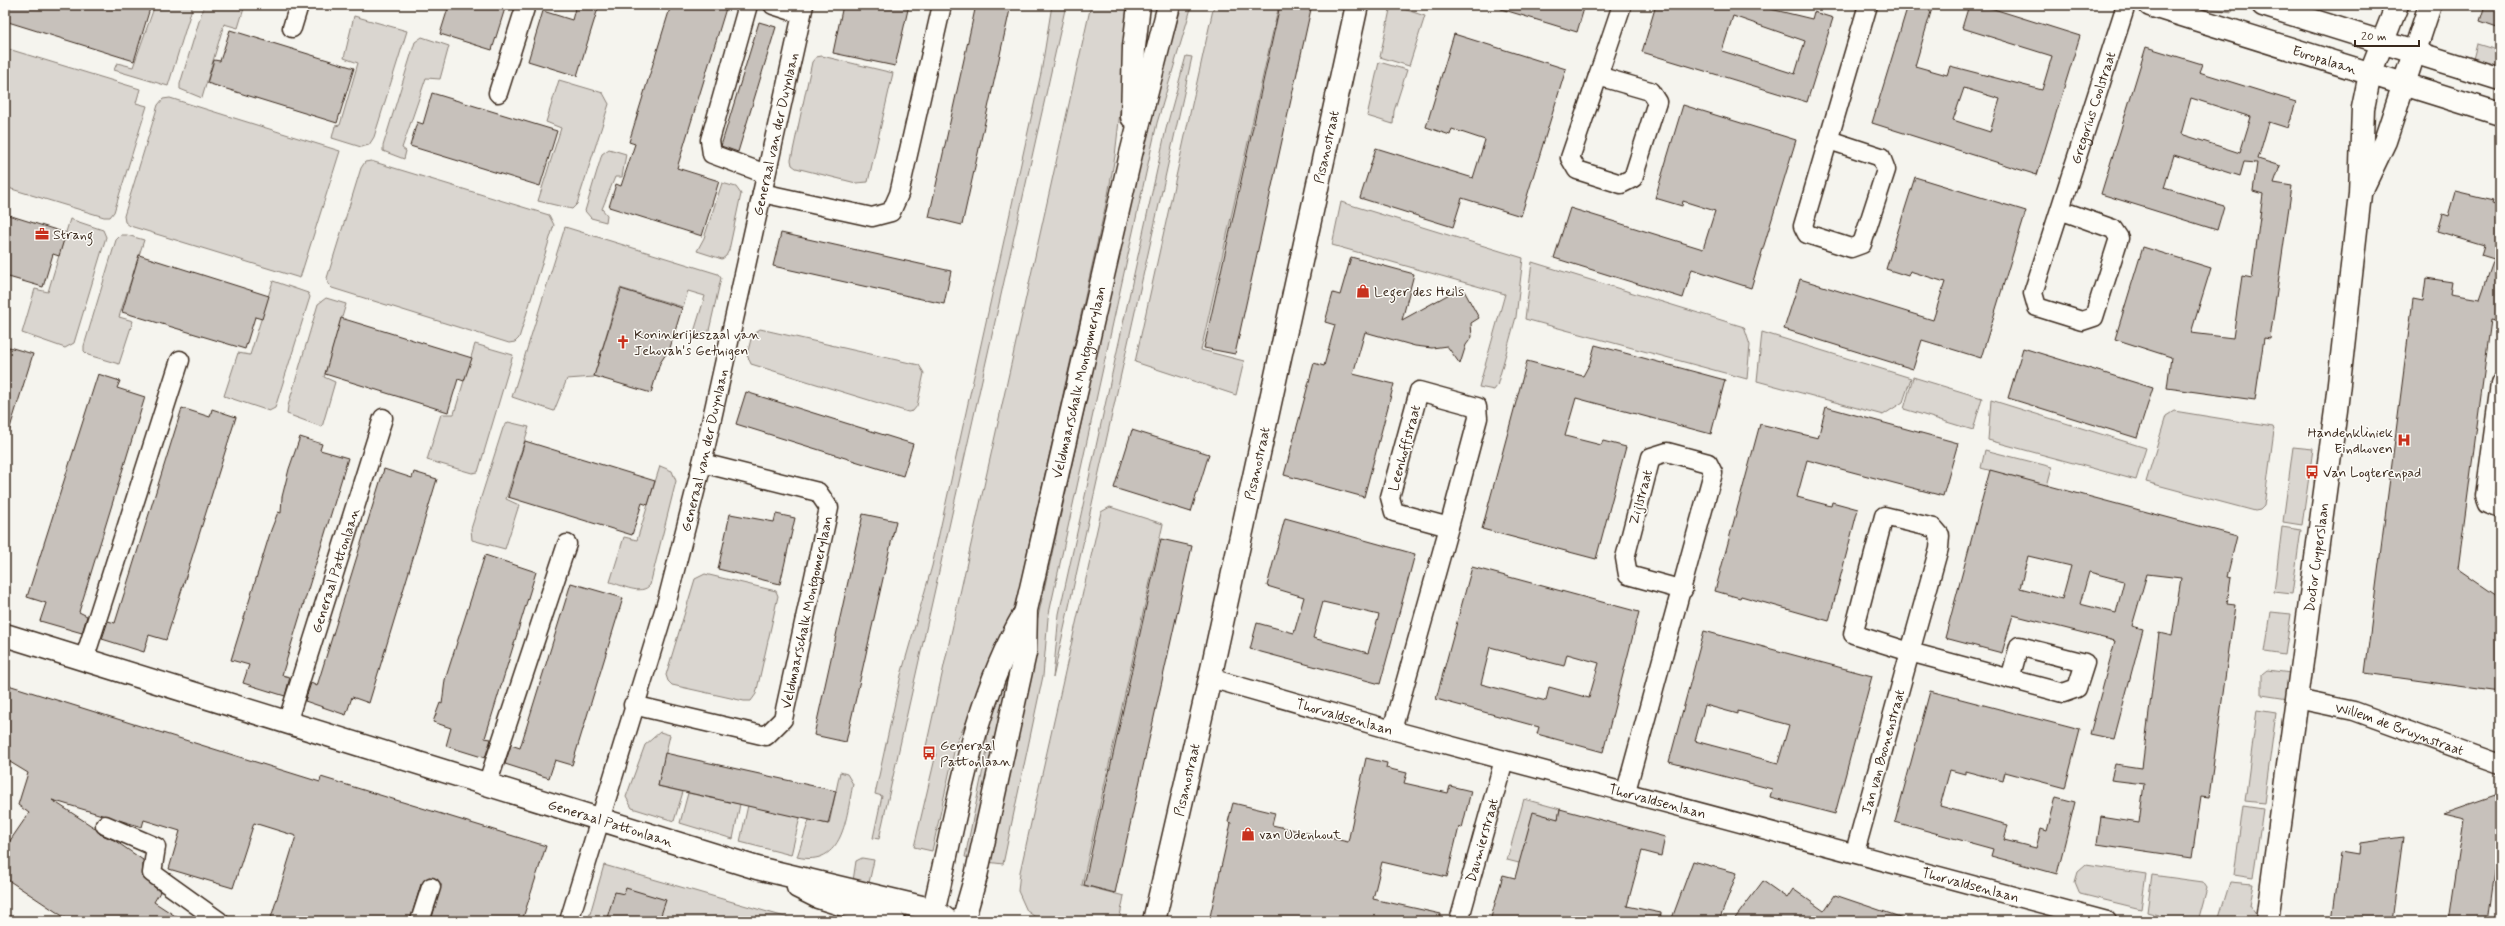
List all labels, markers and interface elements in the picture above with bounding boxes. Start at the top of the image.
scale bar [2355,22,2419,48]
text: 20 m [2361,29,2387,45]
street label: Europalaan [2290,42,2359,79]
street label: Gregorius Coolstraat [2067,50,2120,166]
street label: Generaal van der Duynlaan [749,51,803,218]
street label: Pisanostraat [1310,109,1344,185]
office icon: Strang [34,226,50,242]
place label: Strang [53,226,93,246]
shop icon: Leger des Heils [1355,283,1371,299]
place label: Leger des Heils [1374,283,1464,303]
street label: Veldmaarschalk Montgomerylaan [1049,284,1110,480]
place label: Koninkrijkszaal van Jehovah's Getuigen [634,326,760,360]
church icon: Koninkrijkszaal van Jehovah's Getuigen [615,334,631,350]
street label: Generaal van der Duynlaan [677,367,733,534]
street label: Leenhoffstraat [1385,403,1425,493]
place label: Handenkliniek Eindhoven [2308,424,2393,458]
street label: Pisanostraat [1241,425,1275,502]
hospital icon: Handenkliniek Eindhoven [2396,432,2412,448]
bus stop icon: Van Logterenpad [2304,464,2320,480]
place label: Van Logterenpad [2323,464,2421,482]
street label: Zijlstraat [1625,468,1657,527]
street label: Doctor Cuyperslaan [2301,502,2333,613]
street label: Generaal Pattonlaan [308,506,364,636]
street label: Veldmaarschalk Montgomerylaan [777,514,837,711]
street label: Jan van Boonenstraat [1858,687,1909,817]
street label: Thorvaldsenlaan [1294,695,1395,740]
street label: Willem de Bruynstraat [2333,699,2466,760]
place label: Generaal Pattonlaan [940,737,1011,771]
street label: Pisanostraat [1170,742,1205,818]
bus stop icon: Generaal Pattonlaan [921,745,937,761]
street label: Thorvaldsenlaan [1606,780,1708,823]
street label: Generaal Pattonlaan [545,796,675,851]
street label: Daumierstraat [1462,796,1503,884]
shop icon: van Udenhout [1240,826,1256,842]
place label: van Udenhout [1259,826,1342,844]
street label: Thorvaldsenlaan [1919,864,2021,907]

